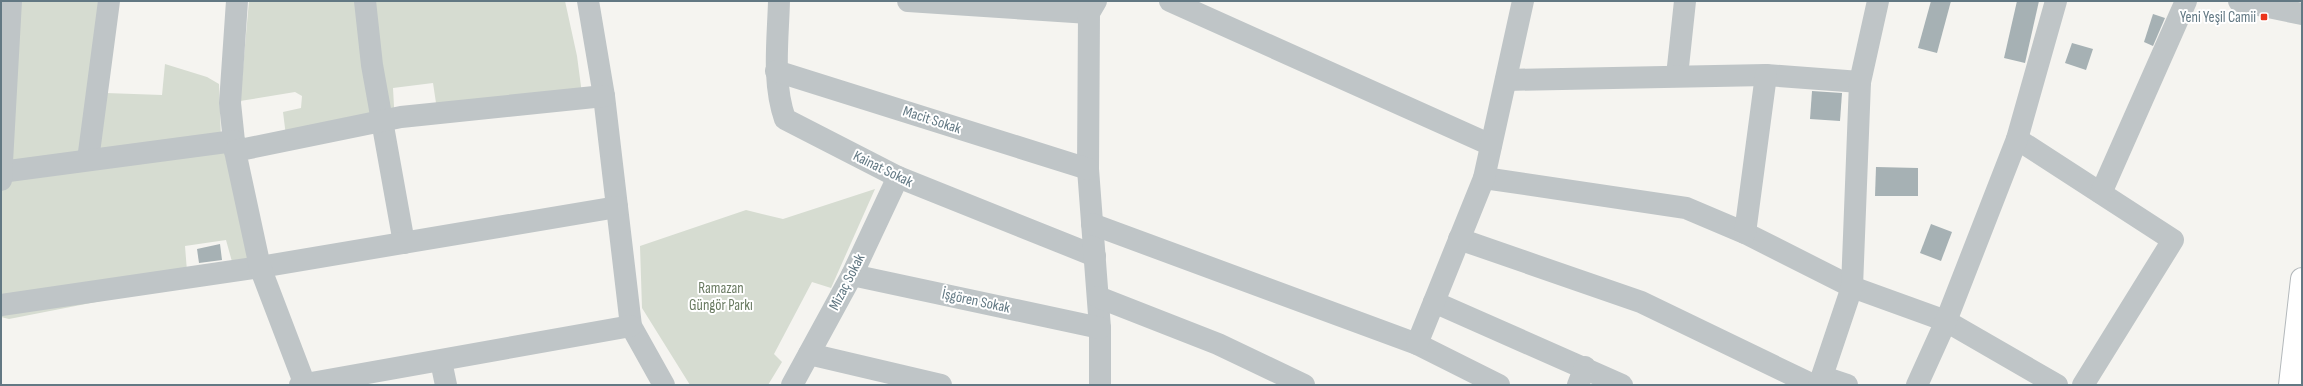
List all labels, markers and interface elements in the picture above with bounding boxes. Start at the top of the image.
place label: Yeni Yeşil Camii [2180,8,2256,27]
marker: Yeni Yeşil Camii [2259,12,2269,22]
street label: Macit Sokak [900,102,964,138]
street label: Kainat Sokak [850,146,916,192]
street label: Mizaç Sokak [825,250,869,314]
park label: Ramazan Güngör Parkı [689,279,753,315]
street label: İşgören Sokak [940,285,1012,318]

